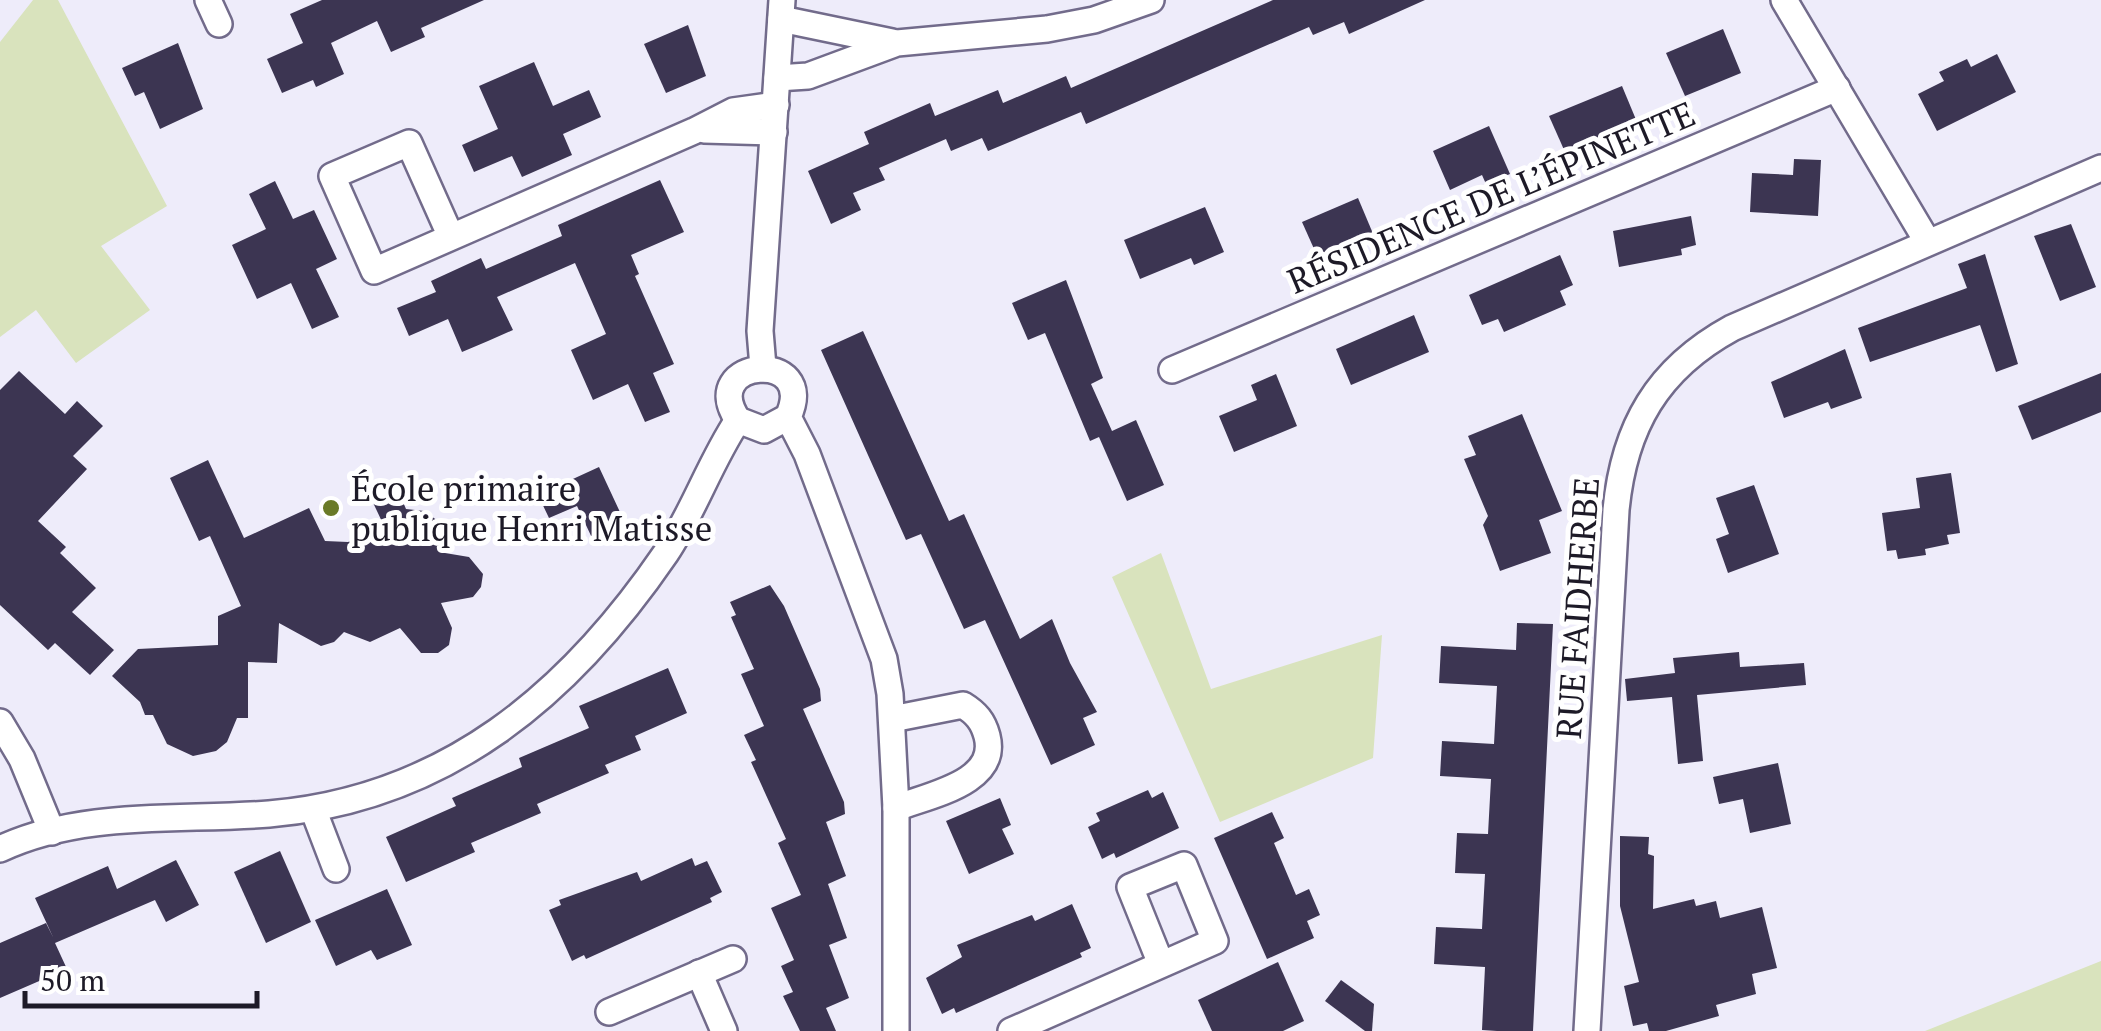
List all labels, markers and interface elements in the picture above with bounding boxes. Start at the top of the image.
street label: RÉSIDENCE DE L’ÉPINETTE [1280,90,1702,304]
place label: École primaire publique Henri Matisse [351,465,712,551]
street label: RUE FAIDHERBE [1545,476,1609,740]
marker: École primaire publique Henri Matisse [320,497,342,519]
scale bar [25,946,258,1008]
text: 50 m [40,960,105,1000]

